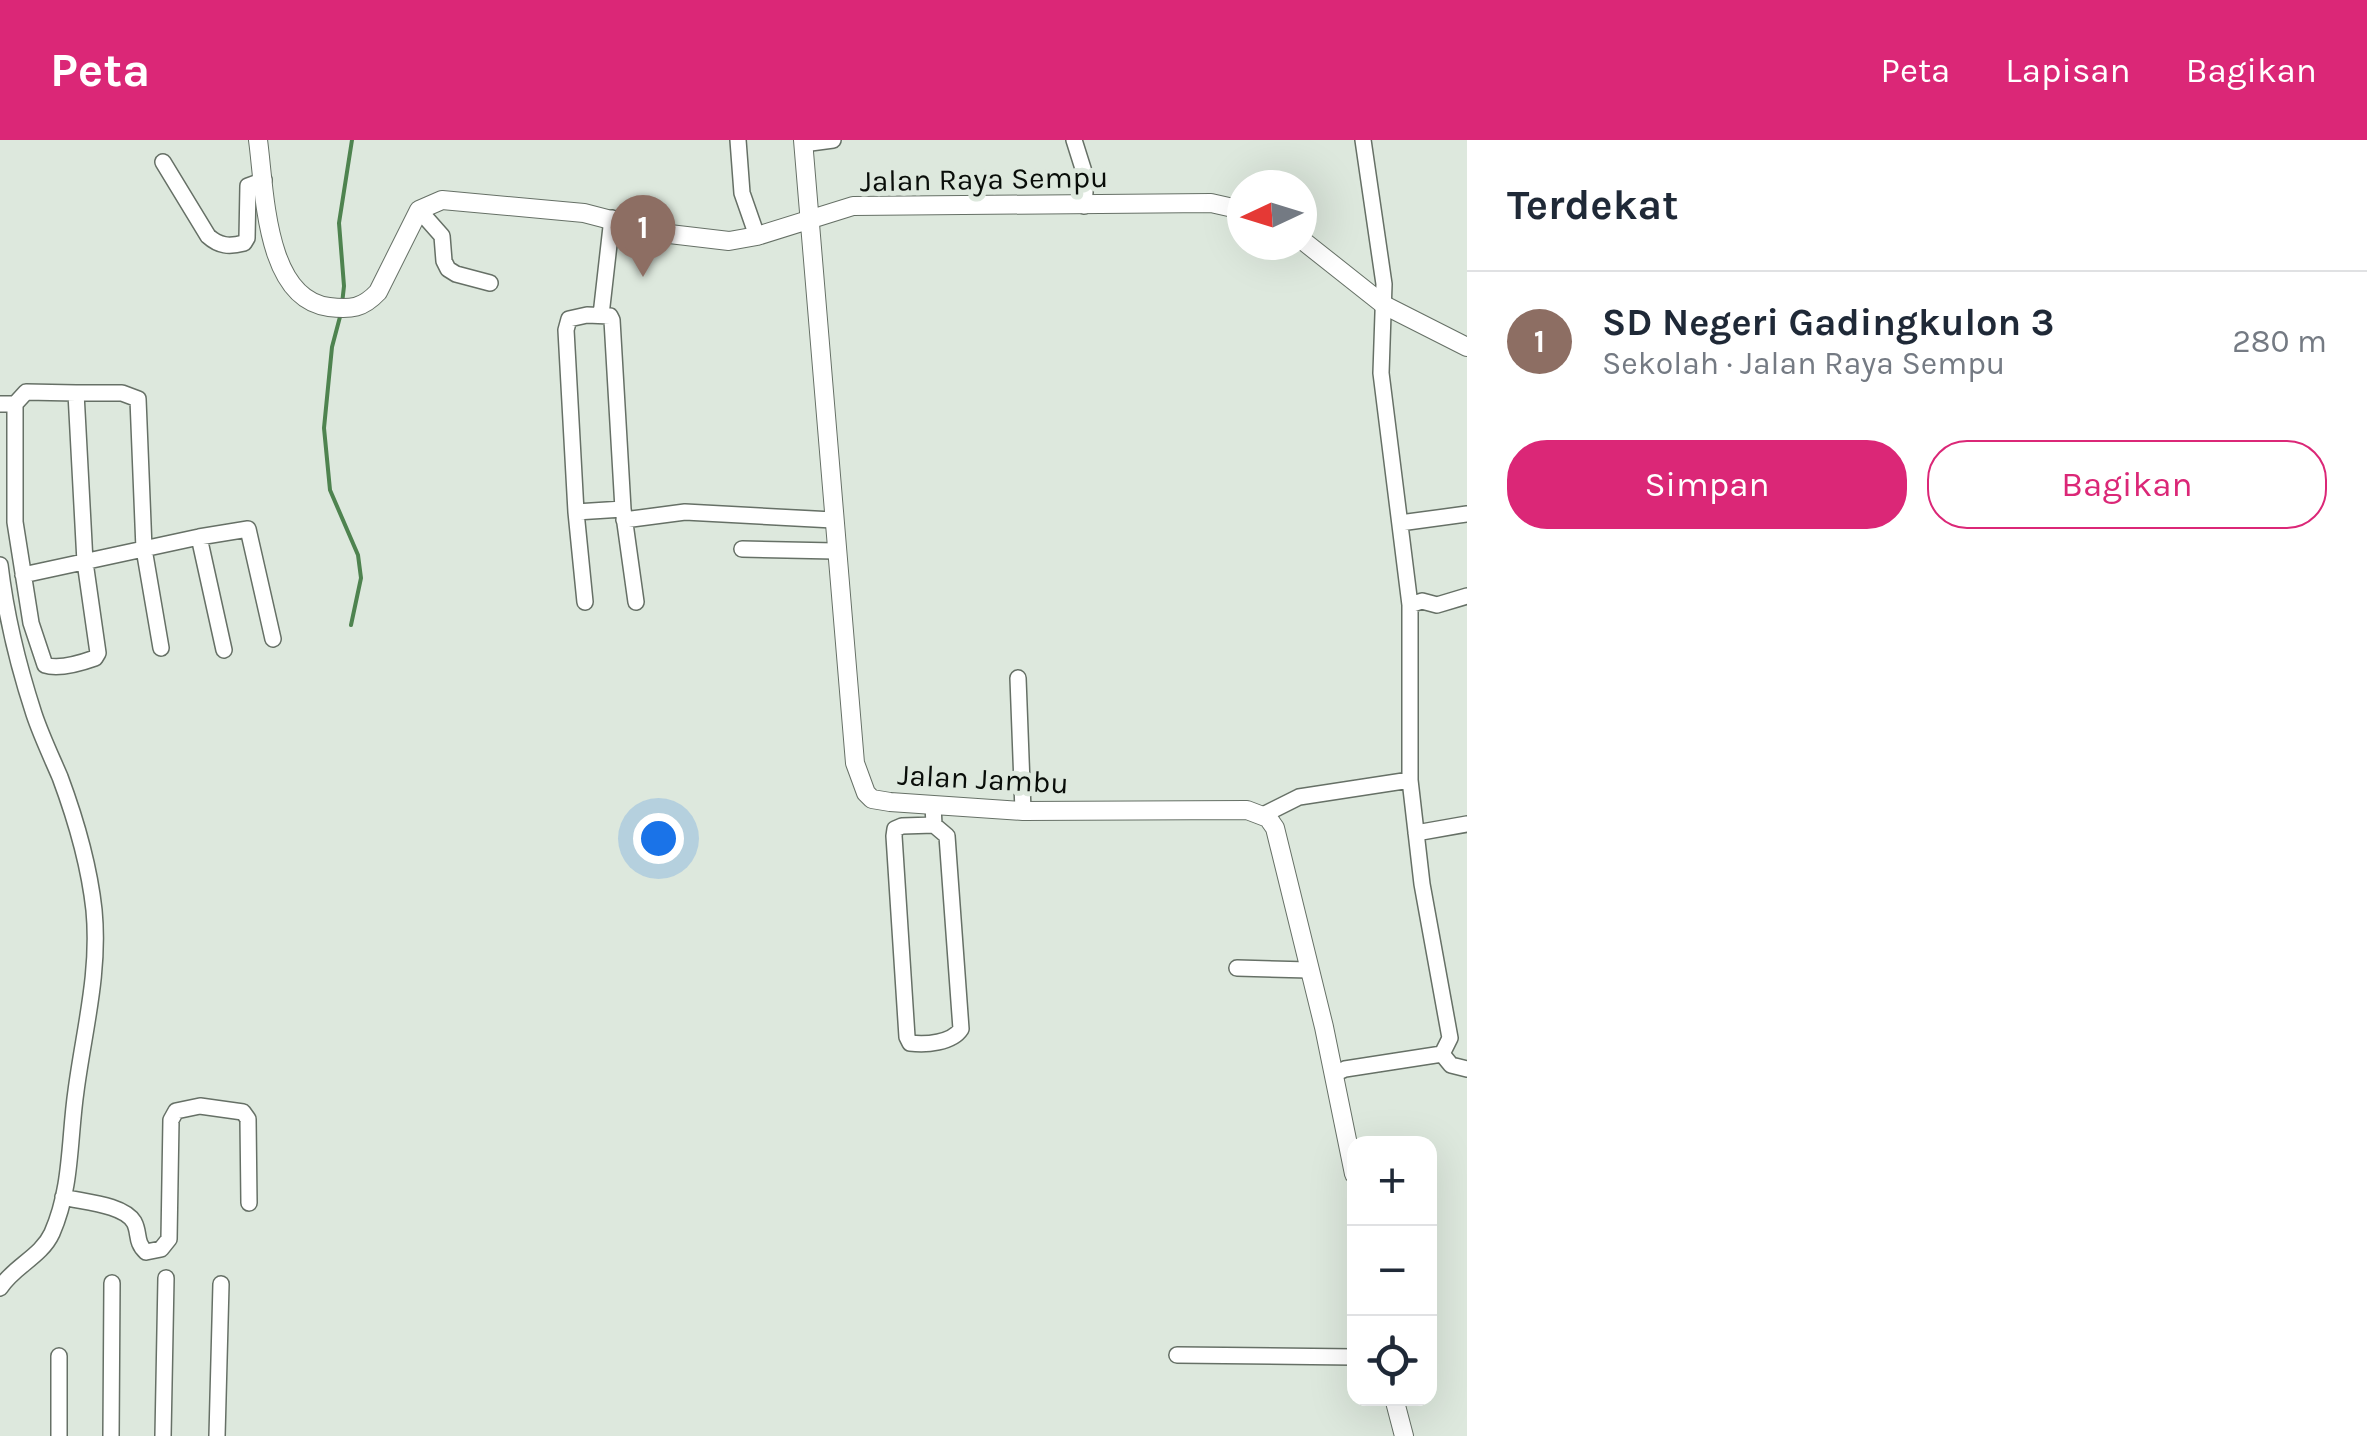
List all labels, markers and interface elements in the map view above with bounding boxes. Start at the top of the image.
text: Peta [50,42,150,98]
text: Peta [1881,50,1950,91]
text: Lapisan [2005,50,2131,91]
text: Bagikan [2186,50,2317,91]
street label: Jalan Raya Sempu [859,159,1109,199]
north arrow [1227,170,1317,260]
text: Terdekat [1507,180,1679,230]
pin: 1 [610,194,676,277]
text: SD Negeri Gadingkulon 3 [1602,300,2054,345]
text: 1 [1534,323,1545,360]
text: 280 m [2232,323,2327,360]
text: Sekolah · Jalan Raya Sempu [1602,345,2005,382]
button: Simpan [1507,440,1907,529]
button: Bagikan [1927,440,2327,529]
street label: Jalan Jambu [896,757,1070,801]
your location [633,813,684,864]
map controls [1347,1136,1437,1406]
button: + [1347,1136,1437,1226]
button: − [1347,1226,1437,1316]
button: locate [1347,1316,1437,1406]

